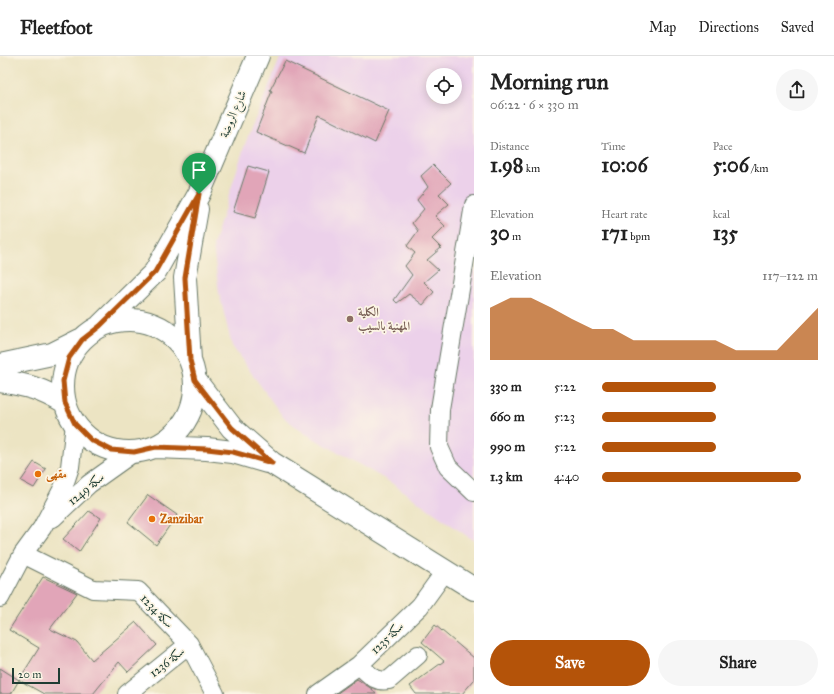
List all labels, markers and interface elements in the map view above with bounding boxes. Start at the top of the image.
text: Fleetfoot [20,16,92,39]
text: Map [649,19,676,36]
text: Directions [698,19,759,36]
text: Saved [781,19,814,36]
map controls [426,68,462,104]
button: locate [426,68,462,104]
text: Morning run [490,68,609,95]
button: share [776,69,818,111]
street label: شارع الروضة [217,88,253,141]
text: 06:22 · 6 × 330 m [490,97,579,113]
text: Distance [490,140,529,153]
text: Time [601,140,626,153]
text: Pace [713,140,733,153]
pin [182,153,216,194]
text: 1.98 [490,153,523,177]
text: 10:06 [601,153,648,177]
text: 5:06 [713,153,749,177]
icon: arrive [188,159,210,181]
text: km [523,162,540,175]
text: /km [749,162,769,175]
text: Elevation [490,208,534,221]
text: Heart rate [601,208,648,221]
text: kcal [713,208,730,221]
text: 30 [490,221,510,245]
text: 171 [601,221,628,245]
text: 135 [713,221,738,245]
text: m [510,230,521,243]
text: bpm [628,230,650,243]
text: Elevation [490,268,542,284]
text: 117–122 m [762,268,818,284]
place label: الكلية المهنية بالسيب [358,305,410,334]
marker: الكلية المهنية بالسيب [345,314,355,324]
text: 330 m [490,379,522,395]
text: 5:22 [554,379,576,395]
text: 660 m [490,409,525,425]
text: 5:23 [554,409,575,425]
text: 990 m [490,439,525,455]
text: 5:22 [554,439,576,455]
place label: مقهى [46,467,67,482]
marker: مقهى [33,469,43,479]
text: 1.3 km [490,469,523,485]
text: 4:40 [554,469,579,485]
street label: سكة 1249 [65,470,107,508]
place label: Zanzibar [160,512,204,526]
marker: Zanzibar [147,514,157,524]
street label: سكة 1234 [138,591,176,631]
street label: سكة 1235 [368,619,406,657]
button: Save [490,640,650,686]
button: Share [658,640,818,686]
street label: سكة 1236 [147,644,187,680]
scale bar [12,666,60,685]
text: 20 m [18,668,41,681]

